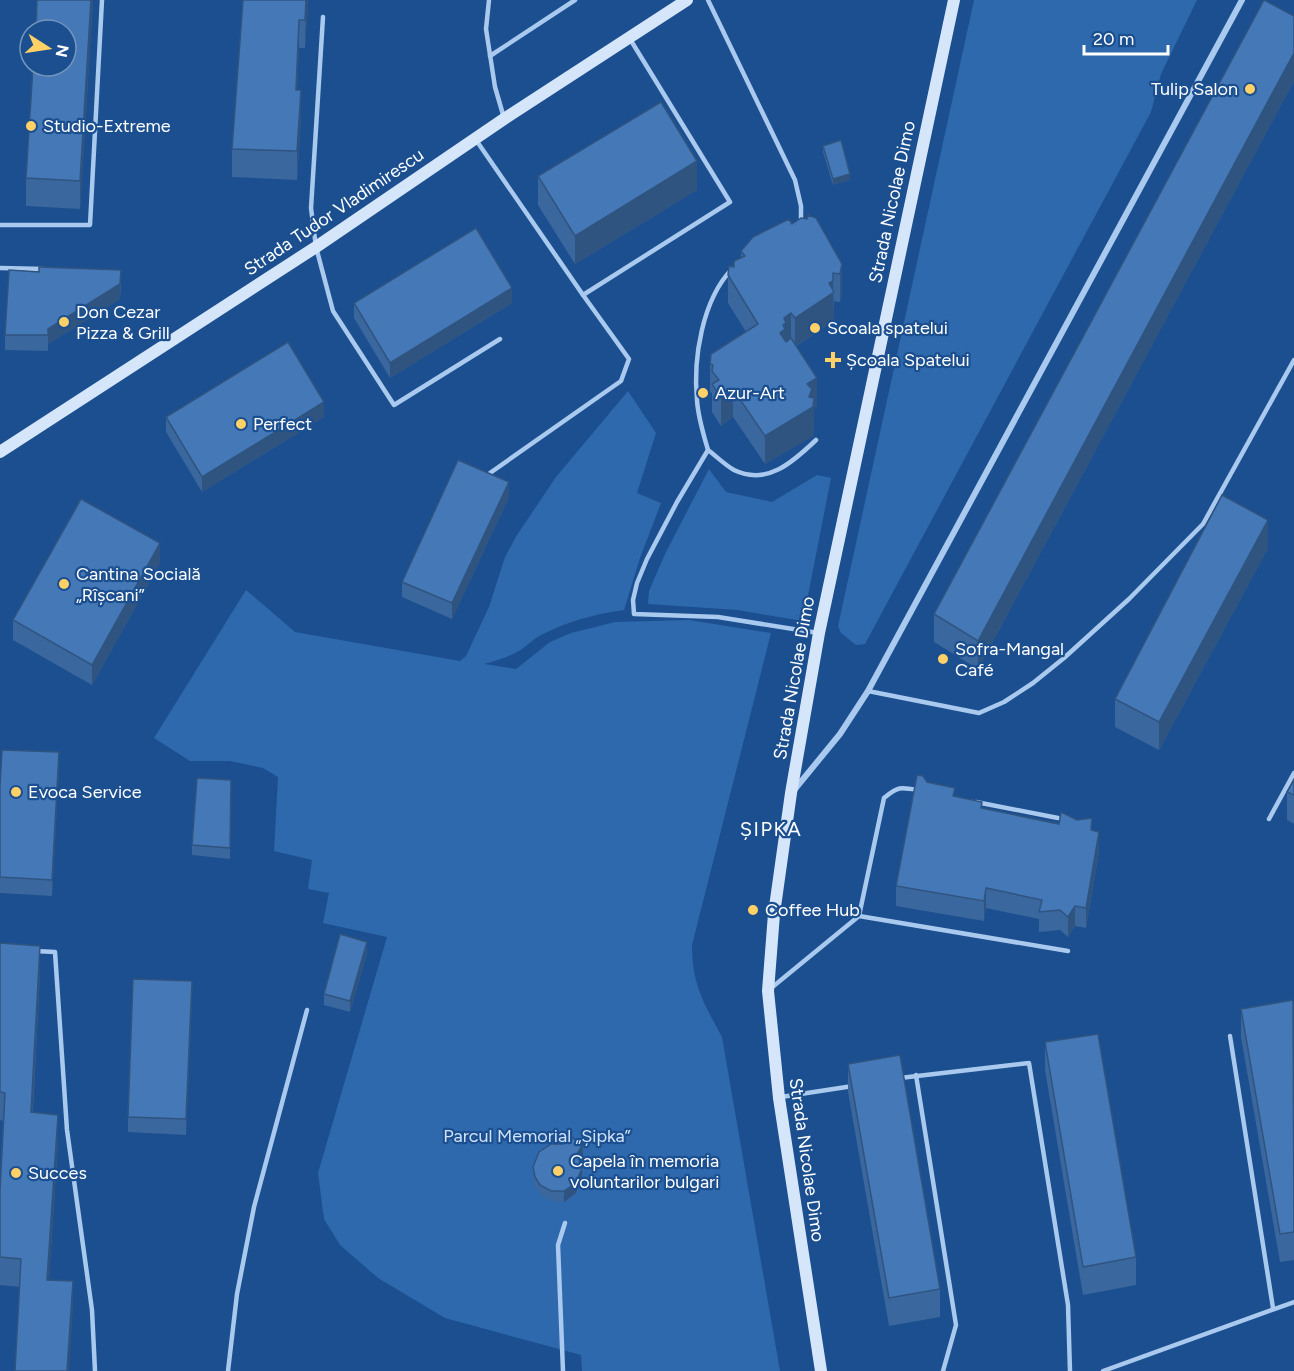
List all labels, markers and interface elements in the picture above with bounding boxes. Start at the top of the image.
north arrow [18,18,78,78]
scale bar [1084,18,1168,56]
text: 20 m [1093,28,1134,50]
text: N [52,43,73,59]
place label: Tulip Salon [1151,78,1238,100]
marker: Tulip Salon [1243,82,1257,96]
place label: Studio-Extreme [43,115,171,137]
marker: Studio-Extreme [24,119,38,133]
street label: Strada Nicolae Dimo [864,119,920,285]
street label: Strada Tudor Vladimirescu [240,144,428,280]
place label: Don Cezar Pizza & Grill [76,301,170,344]
marker: Don Cezar Pizza & Grill [57,315,71,329]
place label: Scoala spatelui [827,317,948,339]
marker: Scoala spatelui [808,321,822,335]
place label: Școala Spatelui [846,349,970,371]
marker: Școala Spatelui [824,351,842,369]
place label: Azur-Art [715,382,785,404]
marker: Azur-Art [696,386,710,400]
place label: Perfect [253,413,312,435]
marker: Perfect [234,417,248,431]
place label: Cantina Socială „Rîșcani” [76,563,201,606]
marker: Cantina Socială „Rîșcani” [57,577,71,591]
street label: Strada Nicolae Dimo [769,595,819,761]
place label: Sofra-Mangal Café [955,638,1064,681]
marker: Sofra-Mangal Café [936,652,950,666]
place label: Evoca Service [28,781,142,803]
marker: Evoca Service [9,785,23,799]
district label: ȘIPKA [740,817,802,841]
place label: Coffee Hub [765,899,860,921]
marker: Coffee Hub [746,903,760,917]
street label: Strada Nicolae Dimo [785,1077,829,1243]
park label: Parcul Memorial „Șipka” [443,1125,631,1147]
place label: Capela în memoria voluntarilor bulgari [570,1150,719,1193]
place label: Succes [28,1162,87,1184]
marker: Capela în memoria voluntarilor bulgari [551,1164,565,1178]
marker: Succes [9,1166,23,1180]

